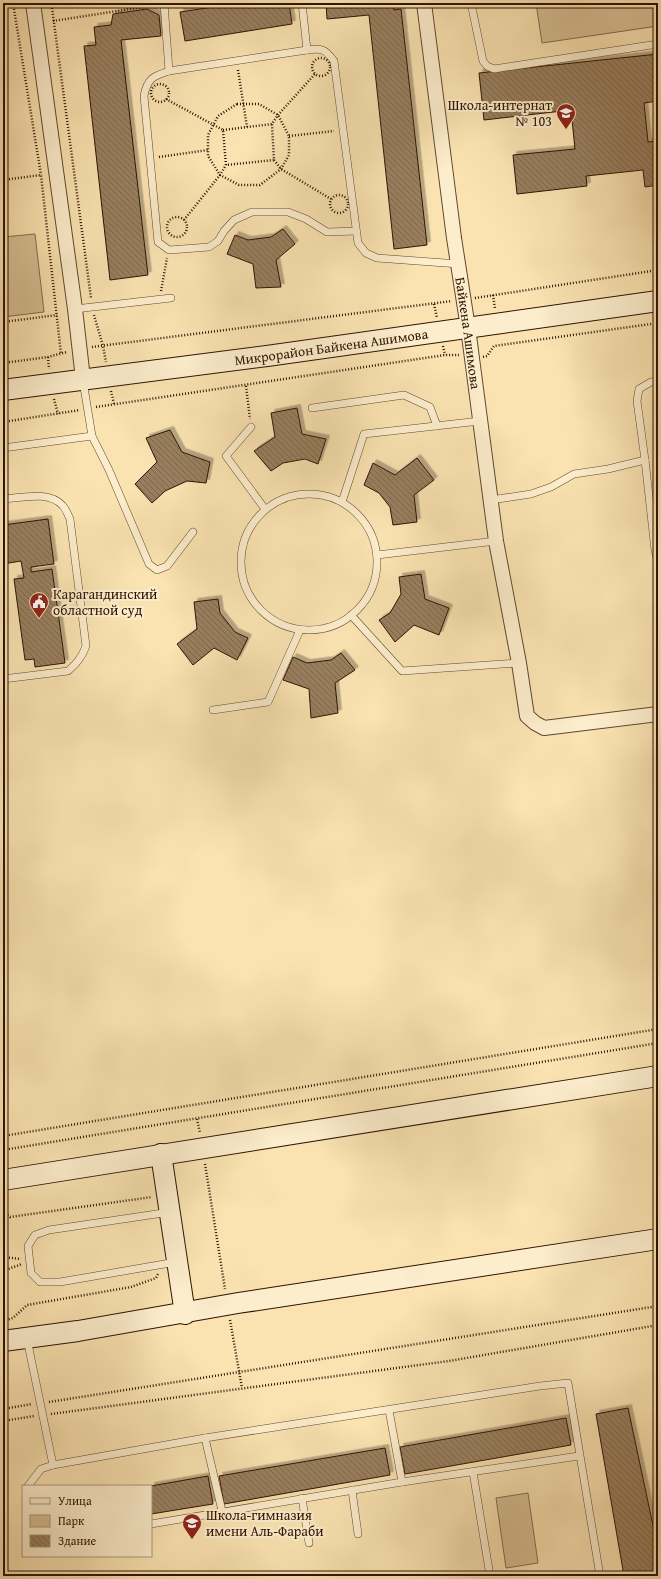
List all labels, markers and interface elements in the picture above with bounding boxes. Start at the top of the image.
place label: Школа-интернат № 103 [448,95,552,131]
school or university icon: Школа-интернат № 103 [555,102,577,130]
street label: Байкена Ашимова [450,276,486,391]
street label: Микрорайон Байкена Ашимова [233,323,430,370]
place label: Карагандинский областной суд [53,584,157,620]
public building icon: Карагандинский областной суд [28,591,50,619]
legend [22,1485,152,1557]
text: Улица [58,1492,92,1509]
place label: Школа-гимназия имени Аль-Фараби [206,1505,324,1541]
text: Парк [58,1512,85,1529]
school or university icon: Школа-гимназия имени Аль-Фараби [181,1512,203,1540]
text: Здание [58,1532,97,1549]

